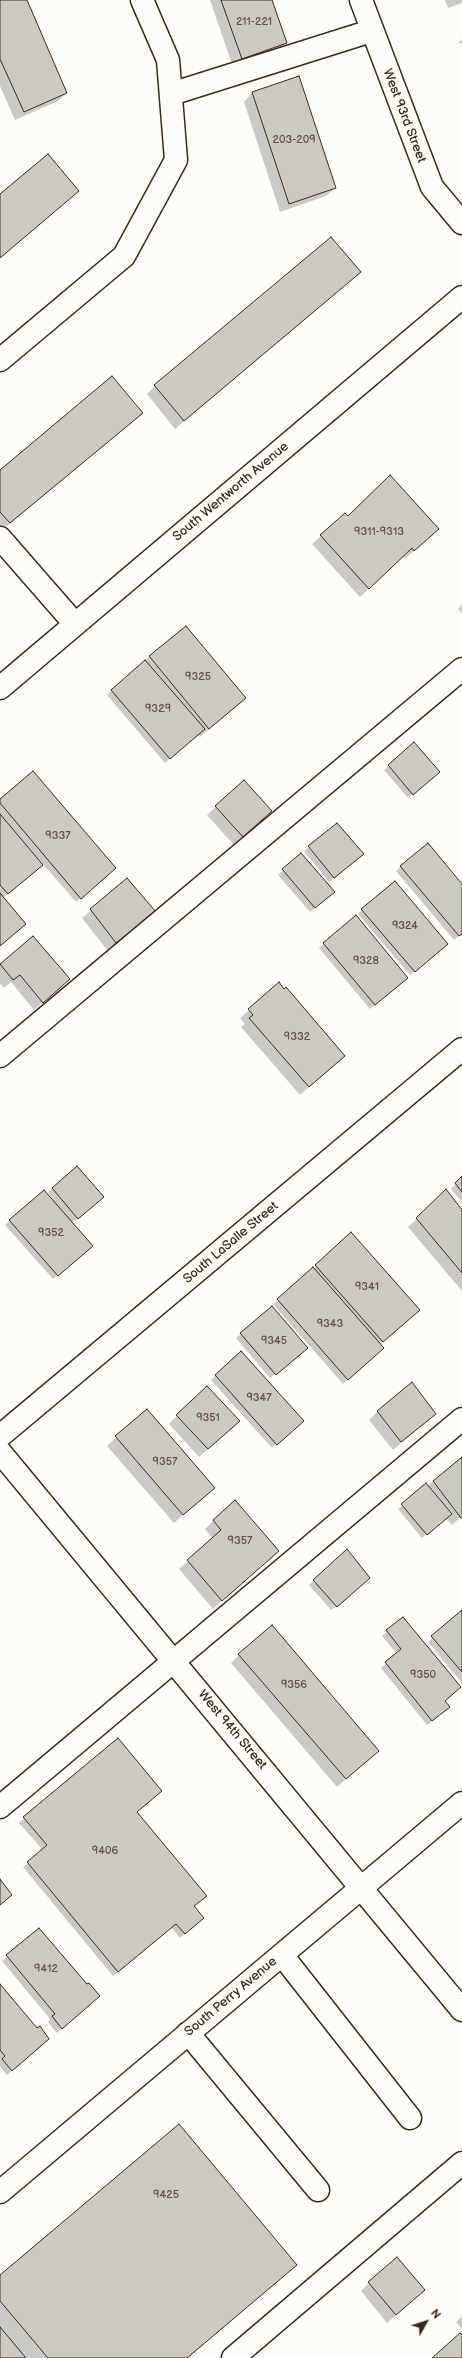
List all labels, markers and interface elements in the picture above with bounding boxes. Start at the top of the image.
house number: 211-221 [236,15,272,29]
street label: West 93rd Street [379,67,429,165]
house number: 203-209 [272,133,316,147]
street label: South Wentworth Avenue [170,439,292,545]
house number: 9311-9313 [354,525,404,539]
house number: 9325 [185,670,211,684]
house number: 9329 [145,702,171,716]
house number: 9337 [45,829,71,843]
house number: 9324 [392,919,418,933]
house number: 9328 [353,954,379,968]
house number: 9332 [284,1030,310,1044]
street label: South LaSalle Street [180,1199,282,1287]
house number: 9352 [38,1226,64,1240]
house number: 9341 [355,1280,379,1294]
house number: 9343 [317,1317,343,1331]
house number: 9345 [261,1334,287,1348]
house number: 9347 [246,1391,272,1405]
house number: 9351 [196,1411,220,1425]
house number: 9357 [153,1455,177,1469]
house number: 9357 [228,1534,252,1548]
house number: 9350 [410,1668,436,1682]
house number: 9356 [281,1678,307,1692]
street label: West 94th Street [194,1687,270,1773]
house number: 9406 [92,1844,118,1858]
street label: South Perry Avenue [182,1954,280,2040]
house number: 9412 [34,1962,58,1976]
house number: 9425 [153,2188,179,2202]
north arrow [406,2302,446,2342]
text: N [428,2307,443,2321]

